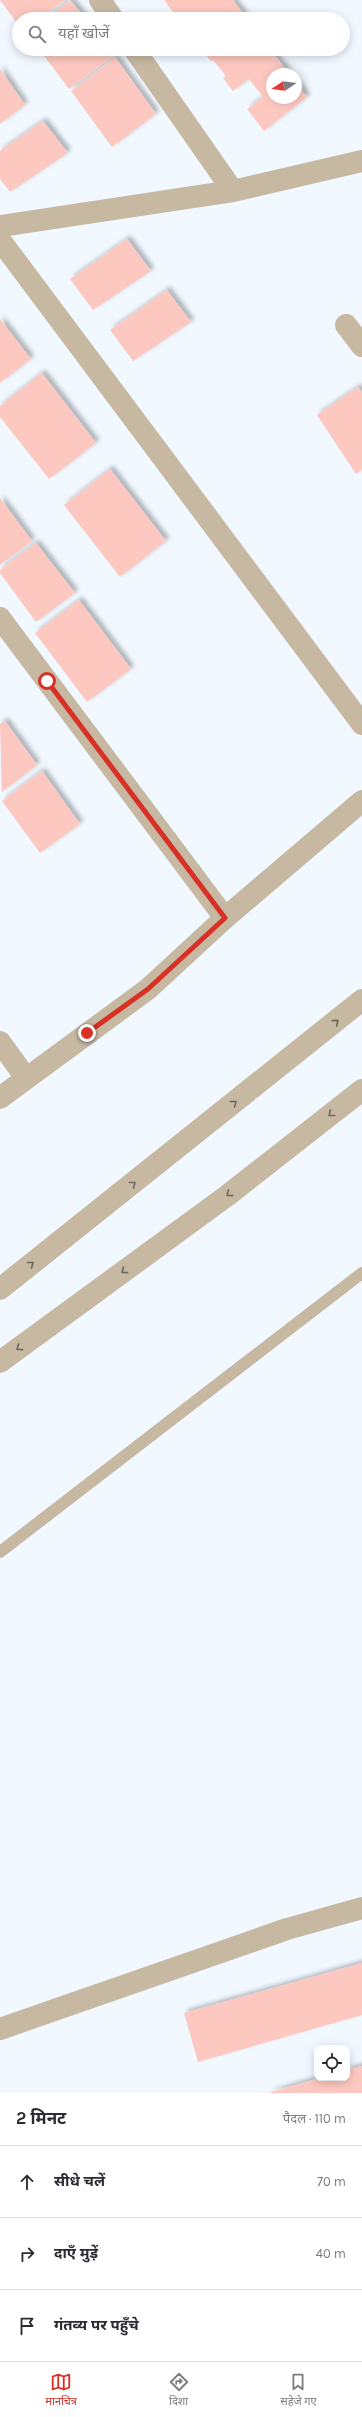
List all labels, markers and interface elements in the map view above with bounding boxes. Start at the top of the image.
search box [12,12,350,56]
icon: search [26,23,48,45]
text: यहाँ खोजें [58,24,109,42]
north arrow [266,68,302,104]
route start [38,672,56,690]
one-way arrow [331,1019,338,1026]
route end [78,1024,96,1042]
one-way arrow [230,1101,237,1108]
one-way arrow [329,1109,336,1116]
one-way arrow [128,1181,135,1188]
one-way arrow [227,1190,234,1197]
one-way arrow [26,1262,33,1269]
one-way arrow [121,1266,128,1274]
one-way arrow [17,1343,24,1350]
map controls [314,2045,350,2081]
button: locate [314,2045,350,2081]
text: 2 मिनट [16,2108,66,2128]
text: पैदल · 110 m [283,2111,346,2126]
icon: ahead [16,2171,38,2193]
text: सीधे चलें [54,2172,105,2190]
text: 70 m [317,2174,346,2189]
icon: right [16,2243,38,2265]
text: दाएँ मुड़ें [54,2244,98,2262]
text: 40 m [316,2246,346,2261]
icon: arrive [16,2315,38,2337]
text: गंतव्य पर पहुँचे [54,2316,139,2334]
tab: मानचित्र [45,2371,77,2409]
tab: दिशा [168,2371,190,2409]
tab: सहेजे गए [280,2371,317,2409]

